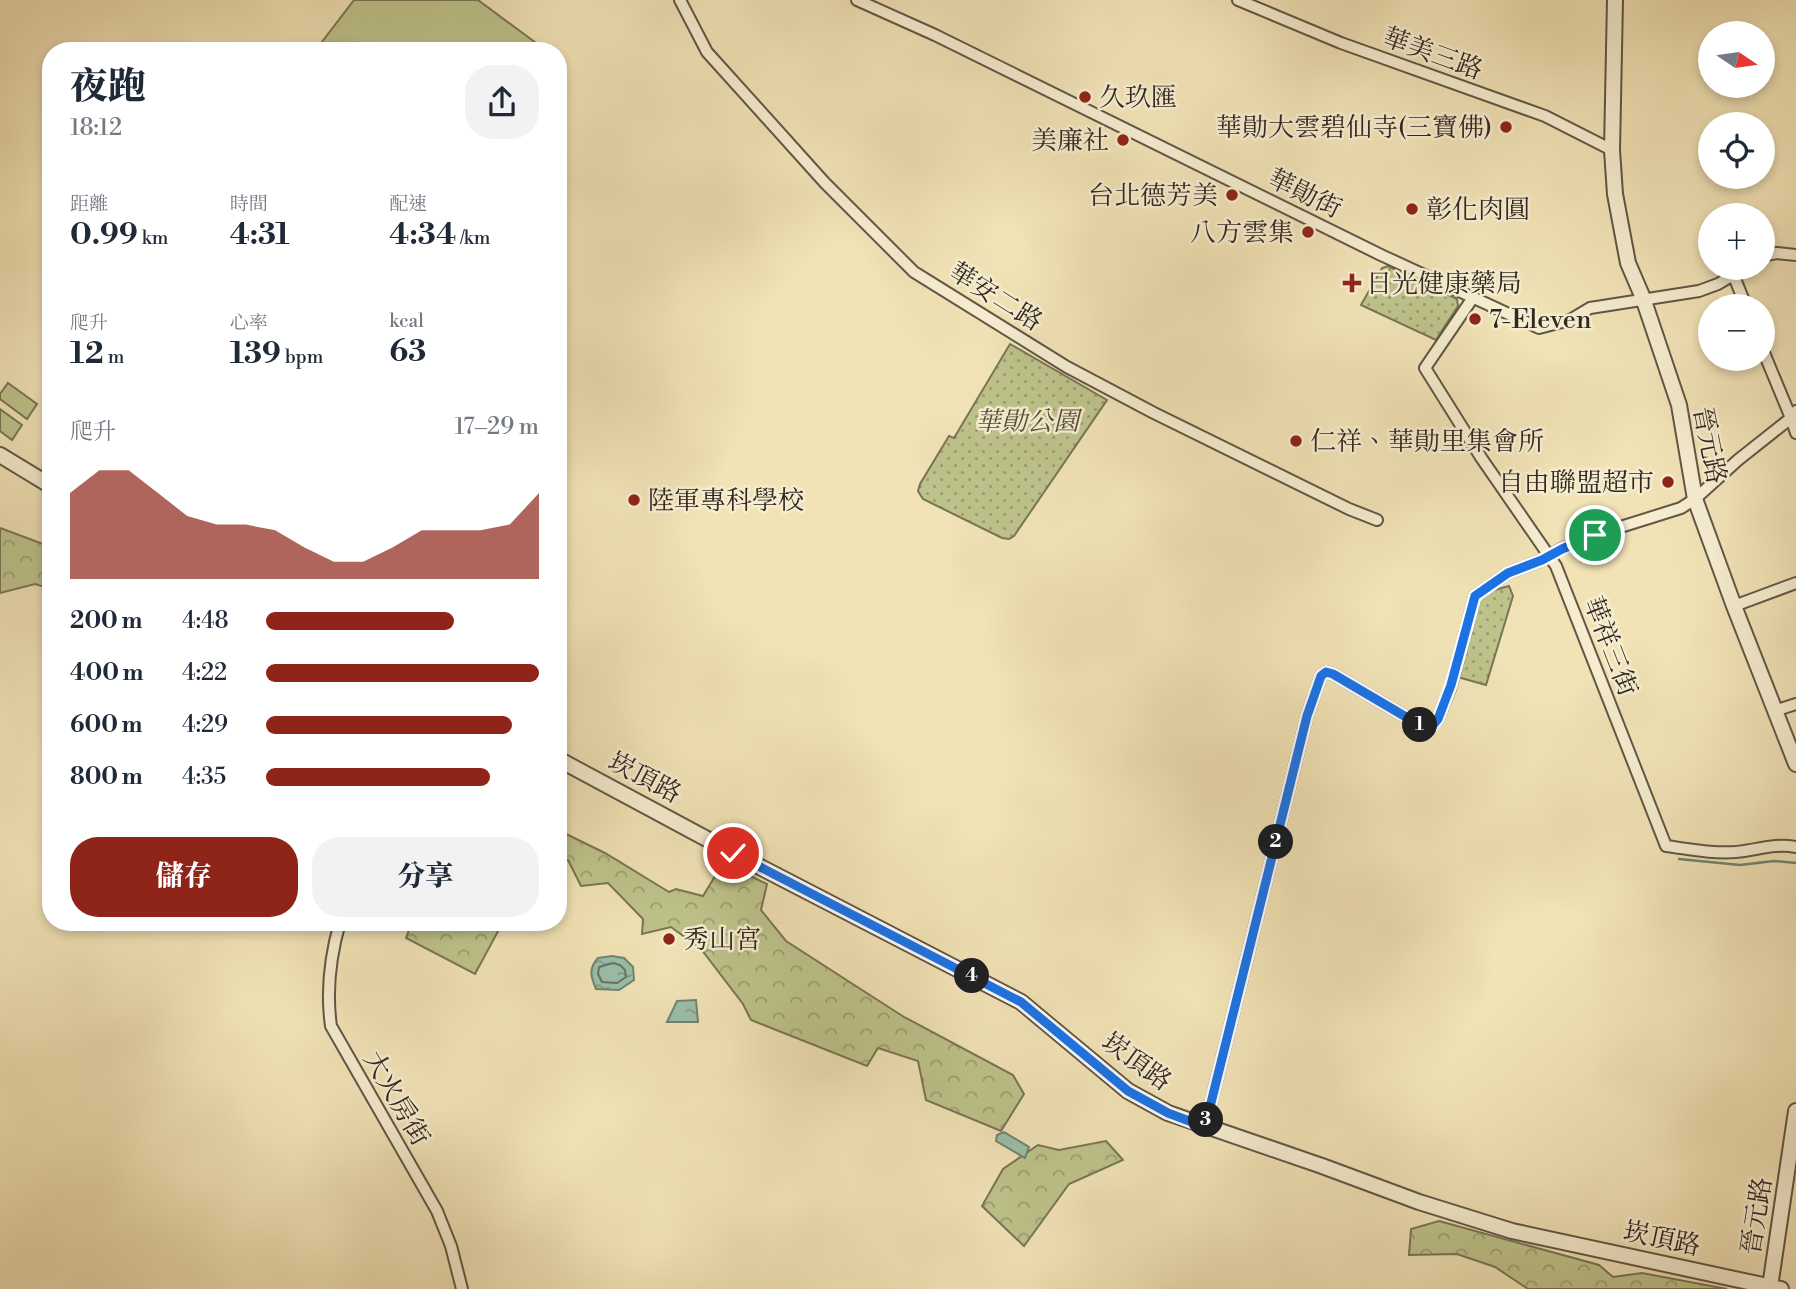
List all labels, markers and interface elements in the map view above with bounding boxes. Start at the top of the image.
street label: 華美三路 [1378,21,1487,87]
north arrow [1698,21,1774,98]
map controls [1698,21,1775,371]
text: 夜跑 [70,64,146,111]
button: share [465,65,539,139]
place label: 久玖匯 [1099,82,1177,114]
marker: 久玖匯 [1077,89,1093,105]
place label: 華勛大雲碧仙寺(三寶佛) [1216,112,1492,144]
button: locate [1698,112,1775,189]
text: 18:12 [70,114,122,142]
marker: 華勛大雲碧仙寺(三寶佛) [1498,119,1514,135]
place label: 美廉社 [1031,125,1109,157]
marker: 美廉社 [1115,132,1131,148]
street label: 華勛街 [1262,162,1347,225]
place label: 台北德芳美 [1088,180,1218,212]
marker: 台北德芳美 [1224,187,1240,203]
text: 距離 [70,192,108,216]
text: 時間 [230,192,268,216]
text: 配速 [389,192,427,216]
place label: 彰化肉圓 [1426,194,1530,226]
marker: 彰化肉圓 [1404,201,1420,217]
button: + [1698,203,1775,280]
text: 0.99 [70,216,138,254]
text: 4:31 [230,216,290,254]
text: 4:34 [389,216,456,254]
place label: 八方雲集 [1190,217,1294,249]
marker: 八方雲集 [1300,224,1316,240]
text: km [138,226,168,250]
text: /km [456,226,490,250]
street label: 華安二路 [943,256,1048,338]
place label: 日光健康藥局 [1366,268,1522,300]
marker: 日光健康藥局 [1344,275,1360,291]
button: − [1698,294,1775,371]
place label: 7-Eleven [1489,304,1591,336]
text: kcal [389,309,424,333]
text: 爬升 [70,311,108,335]
text: 心率 [230,311,268,335]
marker: 7-Eleven [1467,311,1483,327]
text: 63 [389,333,426,371]
text: 12 [70,335,104,373]
text: 139 [230,335,281,373]
text: m [104,345,124,369]
text: bpm [281,345,323,369]
street label: 晉元路 [1686,404,1732,487]
park label: 華勛公園 [975,406,1083,438]
text: 17–29 m [454,413,539,441]
text: 爬升 [70,418,116,446]
place label: 仁祥、華勛里集會所 [1310,426,1544,458]
marker: 仁祥、華勛里集會所 [1288,433,1304,449]
place label: 自由聯盟超市 [1498,467,1654,499]
marker: 自由聯盟超市 [1660,474,1676,490]
place label: 陸軍專科學校 [648,485,804,517]
marker: 陸軍專科學校 [626,492,642,508]
pin [1565,505,1625,565]
icon: arrive [1576,516,1614,554]
street label: 華祥三街 [1576,592,1644,701]
text: 200 m [70,607,142,635]
text: 4:48 [182,607,229,635]
text: 400 m [70,659,143,687]
text: 4:22 [182,659,227,687]
pin: 1 [1402,708,1438,742]
text: 600 m [70,711,143,739]
text: 4:29 [182,711,228,739]
text: 1 [1415,712,1424,736]
street label: 崁頂路 [603,745,686,810]
text: 800 m [70,763,143,791]
text: 4:35 [182,763,226,791]
pin [703,823,763,883]
pin: 2 [1258,824,1294,860]
text: 2 [1270,829,1281,853]
icon: check [714,834,752,872]
button: 儲存 [70,837,298,917]
button: 分享 [312,837,539,917]
place label: 秀山宮 [683,924,761,956]
marker: 秀山宮 [661,931,677,947]
pin: 4 [954,958,990,993]
text: 4 [965,963,978,987]
street label: 崁頂路 [1095,1026,1177,1098]
street label: 大火房街 [356,1045,436,1152]
pin: 3 [1188,1102,1224,1138]
text: 3 [1200,1107,1211,1131]
street label: 晉元路 [1735,1175,1779,1257]
street label: 崁頂路 [1620,1215,1703,1263]

